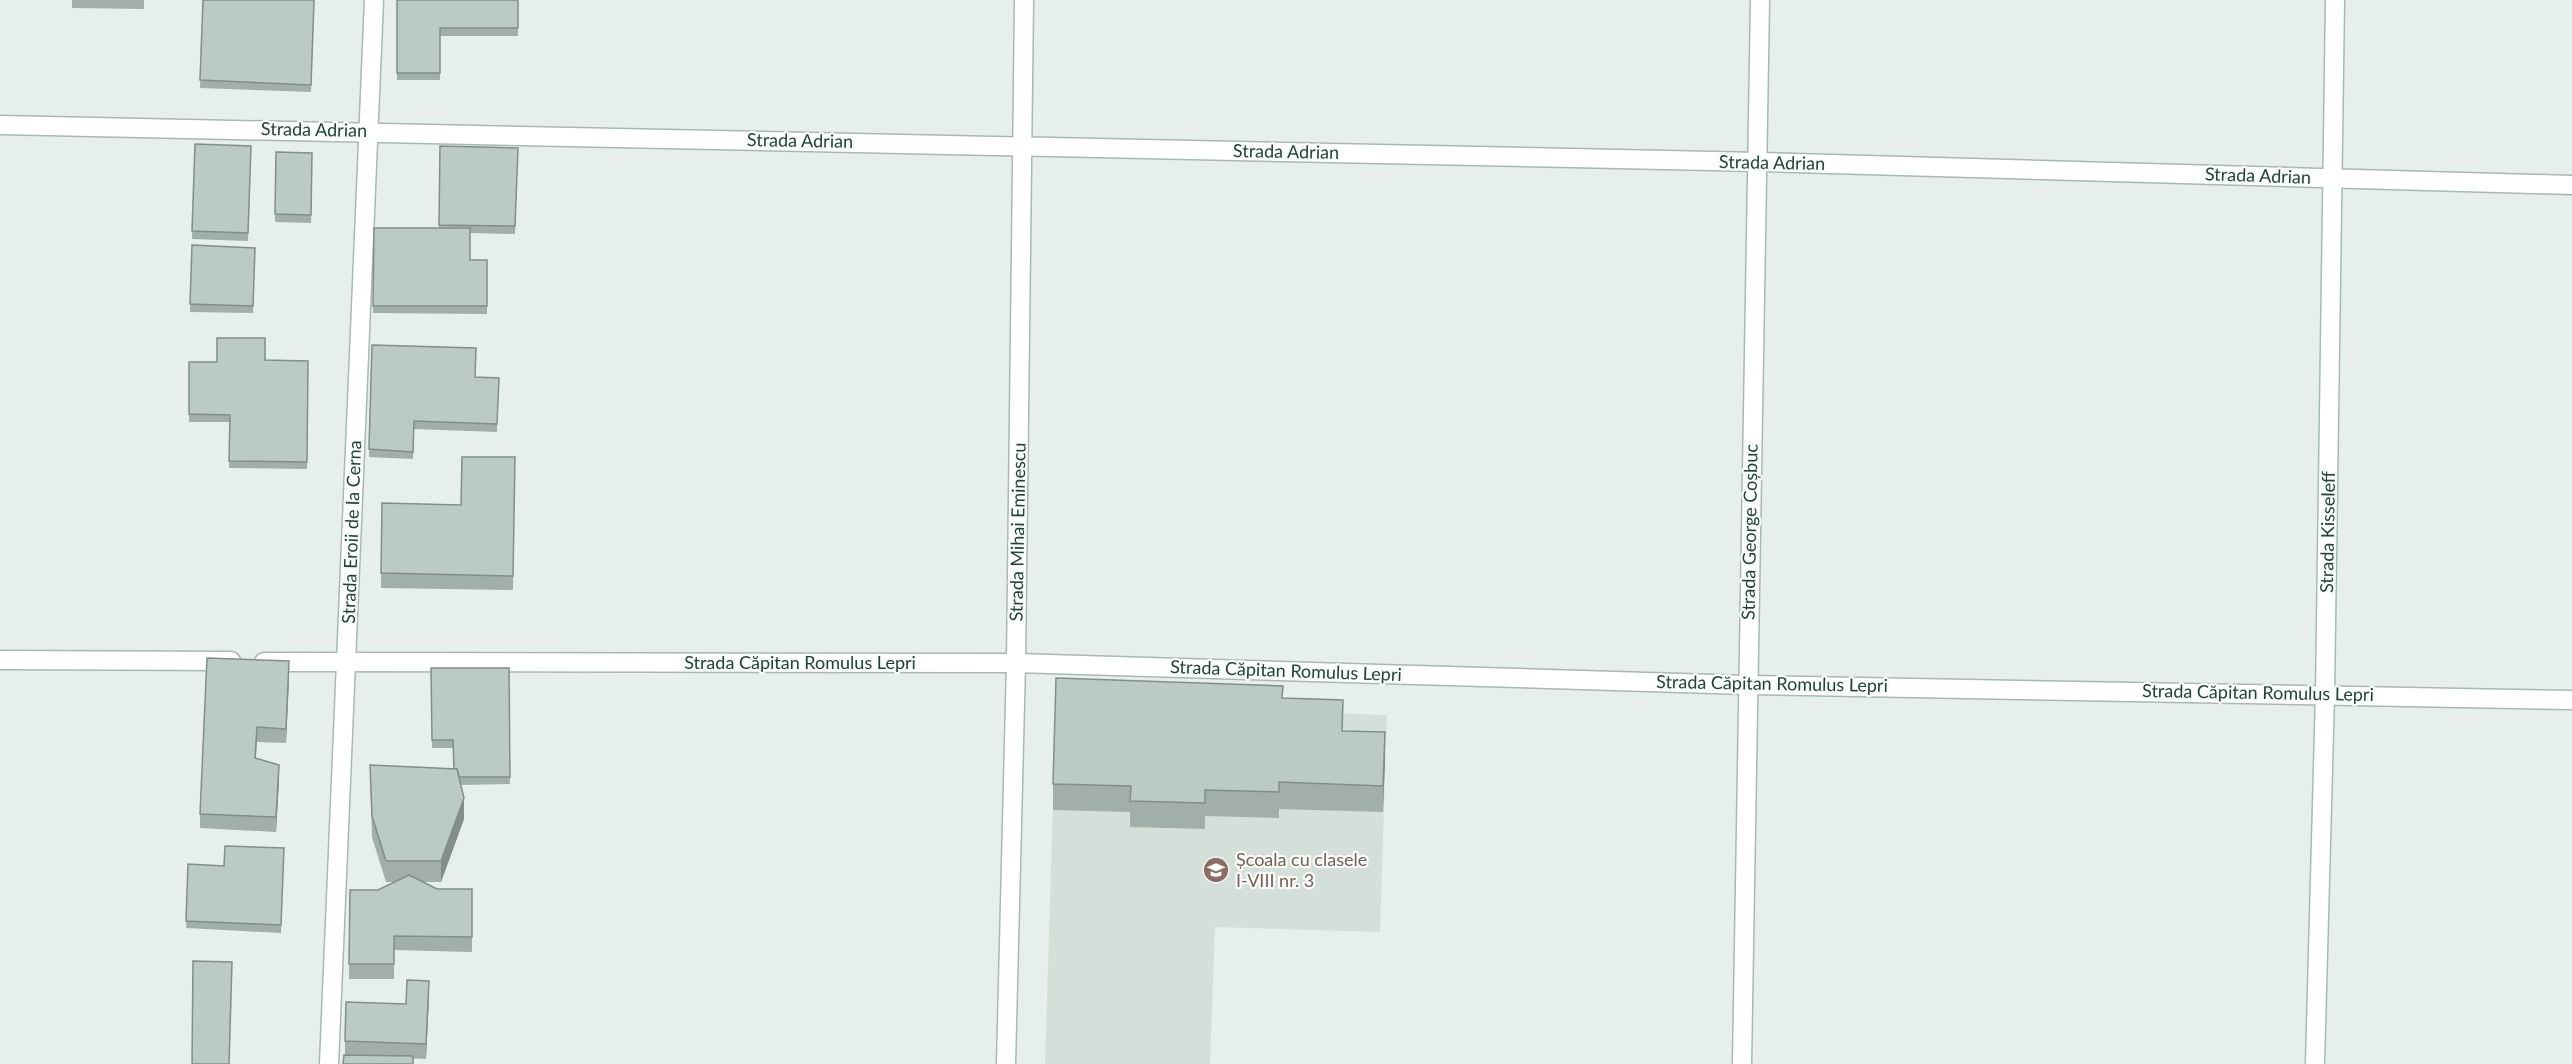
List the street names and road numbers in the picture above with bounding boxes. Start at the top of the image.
street label: Strada Adrian [261,117,367,141]
street label: Strada Adrian [747,128,853,152]
street label: Strada Adrian [1233,139,1339,163]
street label: Strada Adrian [1719,150,1825,174]
street label: Strada Adrian [2205,162,2311,188]
street label: Strada Eroii de la Cerna [337,440,365,624]
street label: Strada Mihai Eminescu [1004,442,1030,622]
street label: Strada George Coșbuc [1736,444,1762,620]
street label: Strada Kisseleff [2315,471,2339,593]
street label: Strada Căpitan Romulus Lepri [684,651,916,673]
street label: Strada Căpitan Romulus Lepri [1170,655,1402,685]
street label: Strada Căpitan Romulus Lepri [1656,670,1888,696]
street label: Strada Căpitan Romulus Lepri [2142,679,2374,705]

